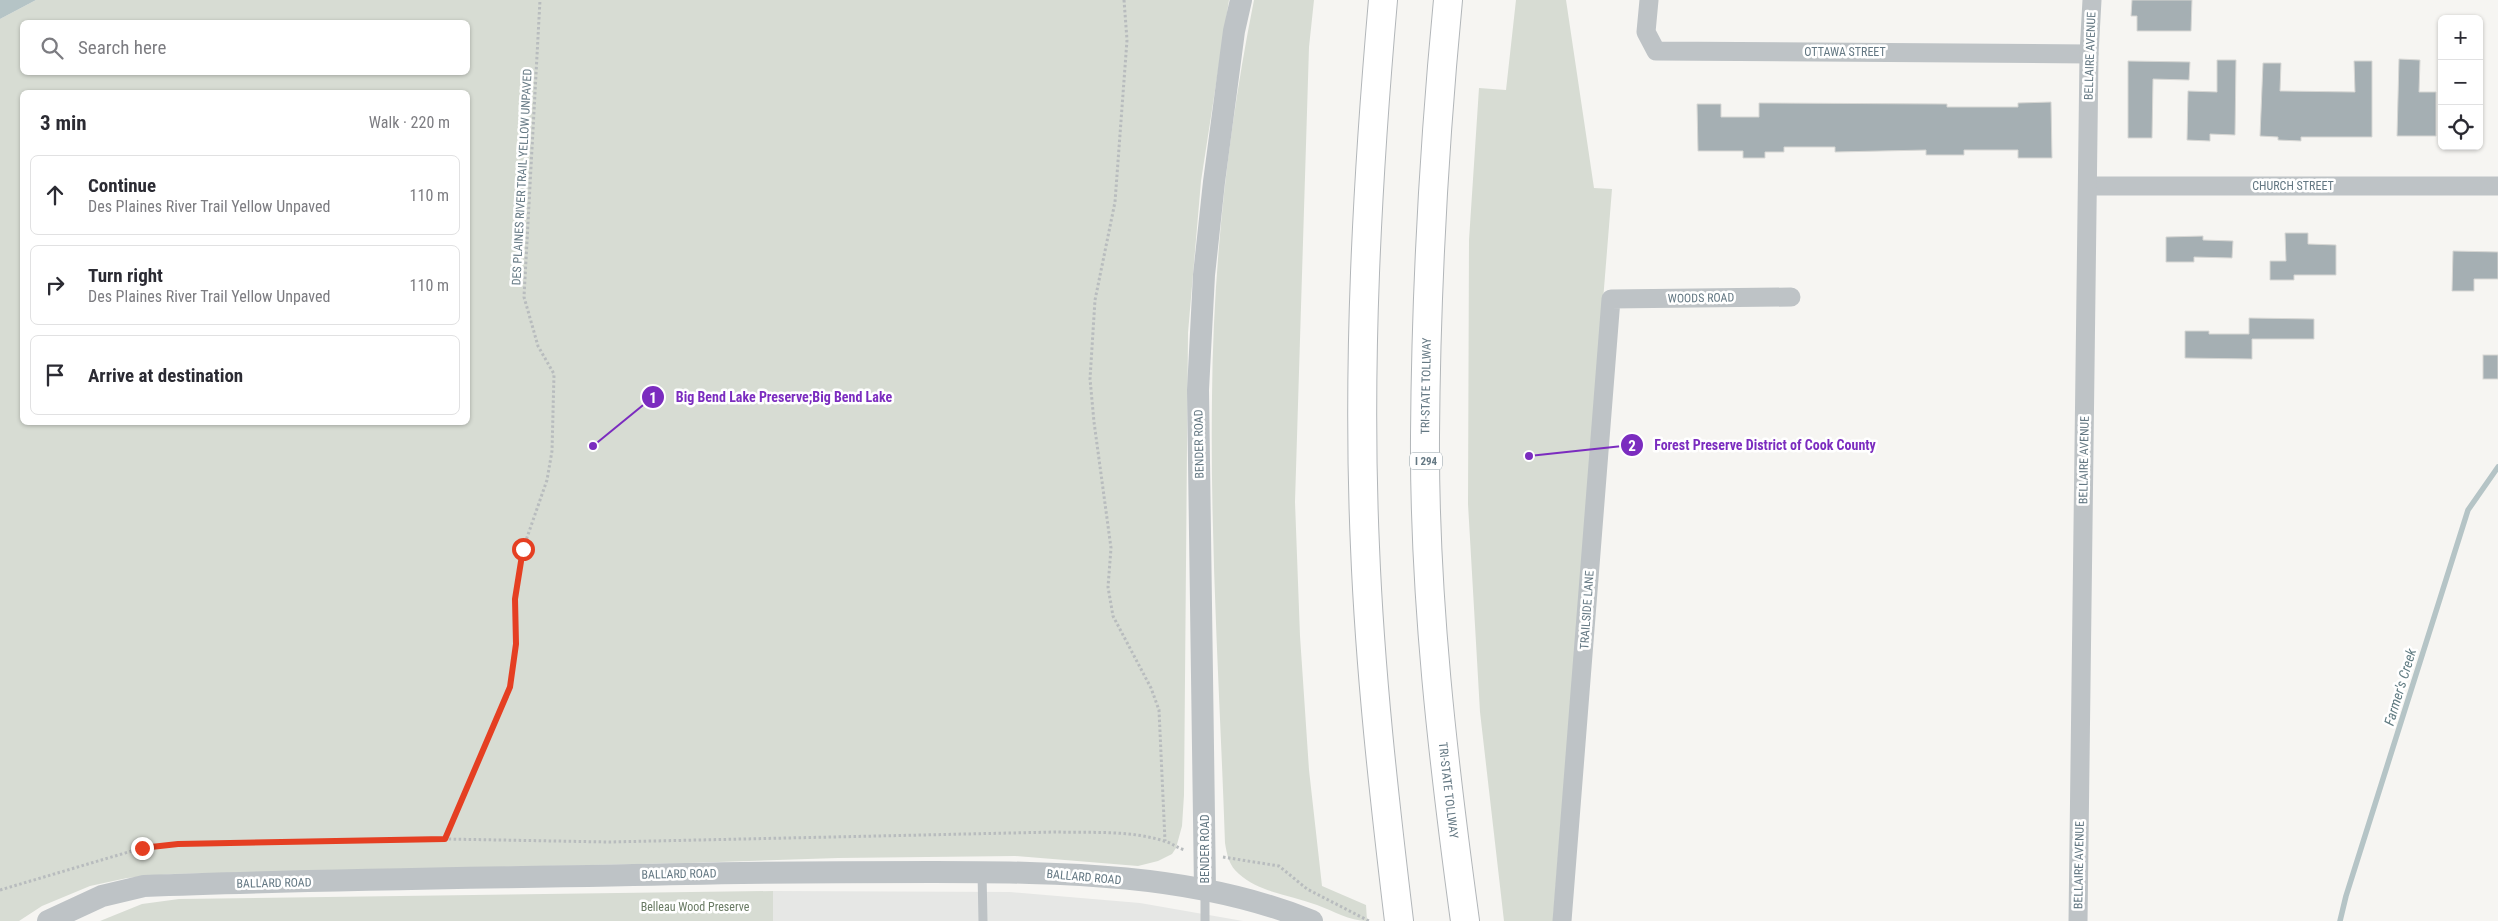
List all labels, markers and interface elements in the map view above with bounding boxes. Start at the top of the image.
street label: BELLAIRE AVENUE [2081,12,2099,100]
map controls [2438,15,2483,150]
button: + [2438,15,2483,60]
search box [20,20,470,75]
icon: search [38,34,66,62]
text: Search here [78,36,166,59]
street label: OTTAWA STREET [1804,45,1886,59]
button: − [2438,60,2483,105]
street label: DES PLAINES RIVER TRAIL YELLOW UNPAVED [509,68,535,286]
button: locate [2438,105,2483,150]
text: 3 min [40,111,87,135]
text: Walk · 220 m [369,113,450,132]
text: Continue [88,174,156,197]
street label: CHURCH STREET [2252,179,2334,193]
icon: ahead [41,181,69,209]
text: 110 m [410,186,449,205]
text: Des Plaines River Trail Yellow Unpaved [88,197,331,216]
text: Turn right [88,264,163,287]
icon: right [41,271,69,299]
text: 110 m [410,276,449,295]
text: Des Plaines River Trail Yellow Unpaved [88,287,331,306]
street label: WOODS ROAD [1668,290,1735,306]
street label: TRI-STATE TOLLWAY [1418,337,1434,435]
icon: arrive [41,361,69,389]
text: Arrive at destination [88,364,243,387]
callout: Big Bend Lake Preserve;Big Bend Lake [641,383,902,412]
text: 1 [649,389,657,407]
text: Big Bend Lake Preserve;Big Bend Lake [676,389,892,405]
street label: BENDER ROAD [1191,409,1207,479]
street label: BELLAIRE AVENUE [2076,416,2092,504]
callout: Forest Preserve District of Cook County [1619,431,1886,460]
text: 2 [1628,437,1636,455]
text: Forest Preserve District of Cook County [1654,437,1877,453]
road number: I 294 [1410,452,1442,470]
route start [512,538,535,561]
street label: TRAILSIDE LANE [1577,570,1597,650]
water label: Farmer's Creek [2381,646,2420,727]
street label: TRI-STATE TOLLWAY [1436,741,1461,840]
street label: BENDER ROAD [1198,814,1212,884]
street label: BELLAIRE AVENUE [2071,821,2087,909]
route end [131,837,154,860]
street label: BALLARD ROAD [641,866,717,882]
street label: BALLARD ROAD [1046,867,1122,887]
street label: BALLARD ROAD [236,875,312,891]
park label: Belleau Wood Preserve [641,900,750,914]

